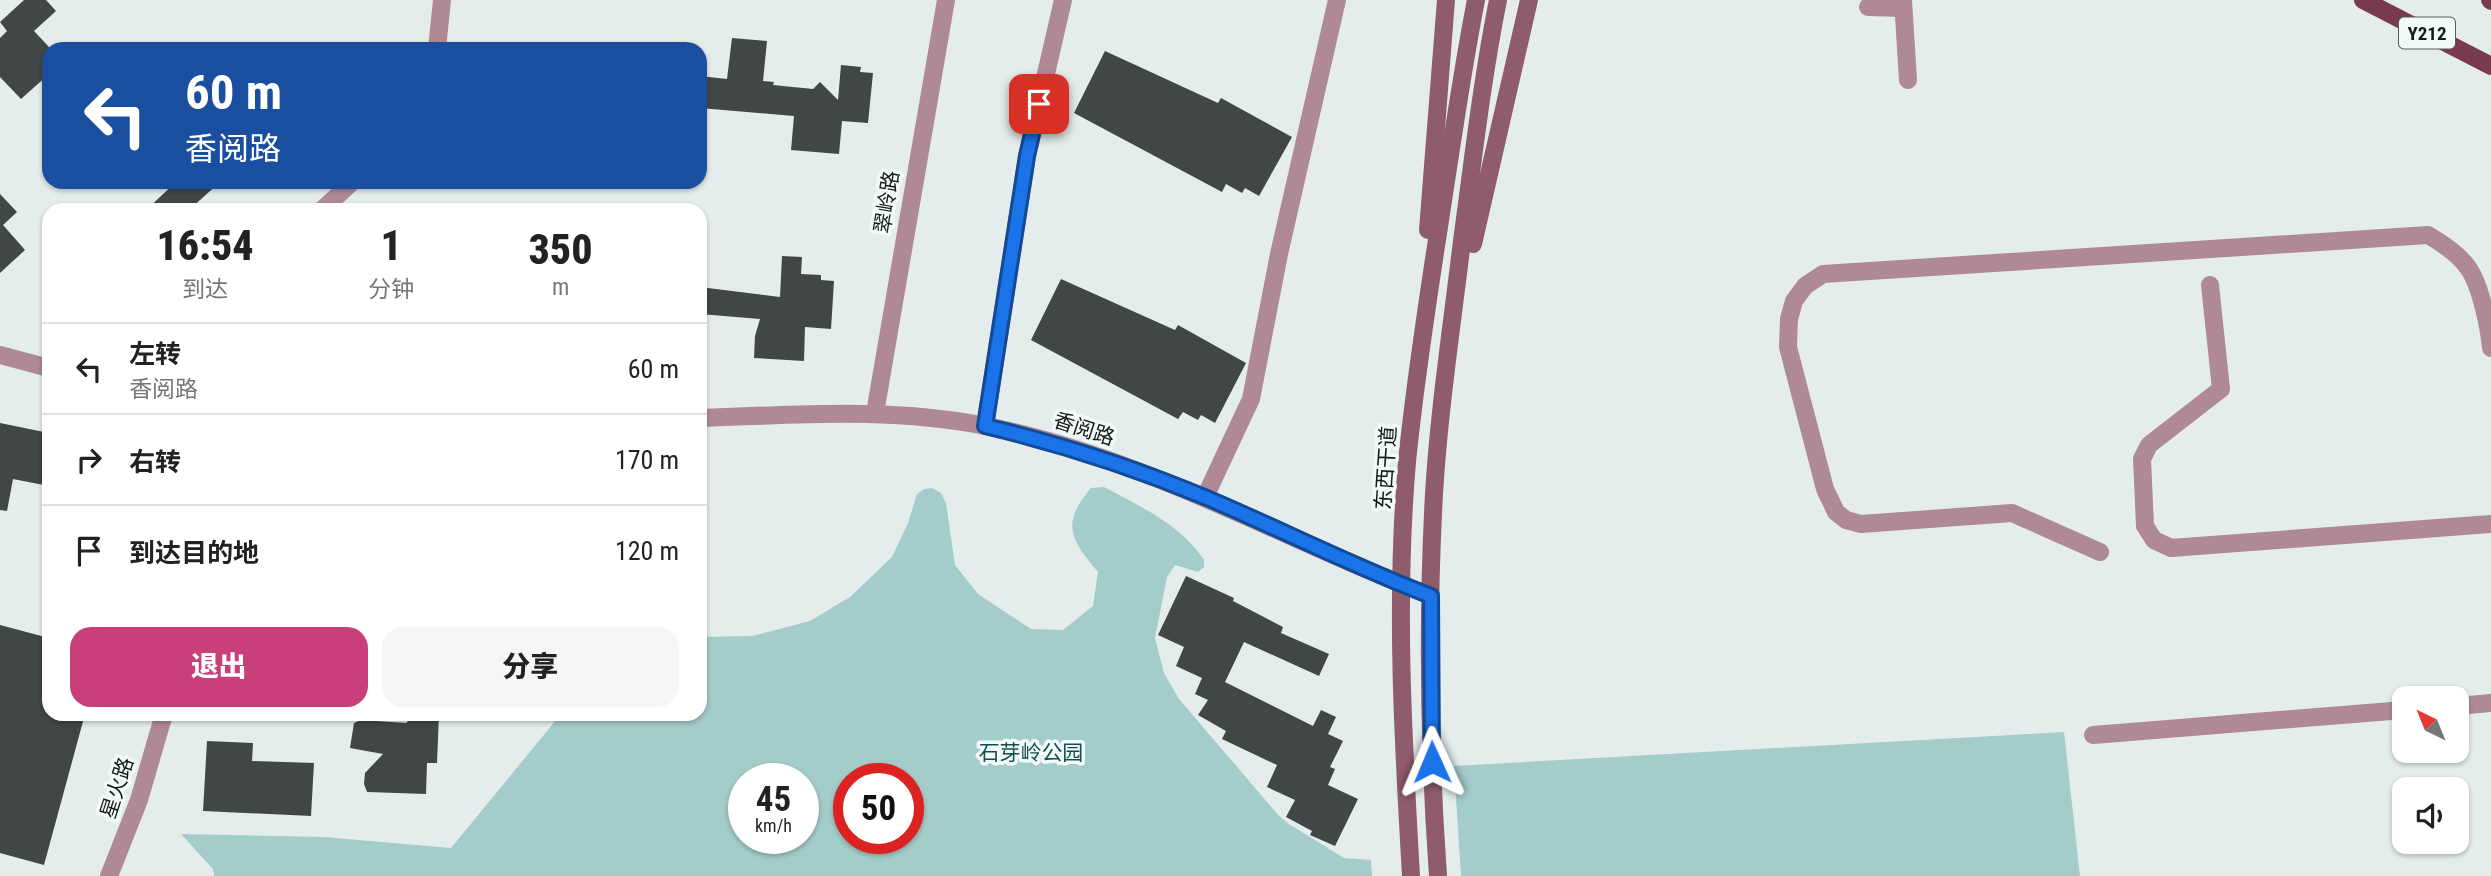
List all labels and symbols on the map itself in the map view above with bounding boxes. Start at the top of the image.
road number: Y212 [2399,18,2455,48]
pin [1009,74,1069,134]
street label: 翠岭路 [870,169,904,235]
street label: 香阅路 [1050,408,1118,450]
street label: 东西干道 [1371,425,1401,511]
north arrow [2392,686,2469,763]
position arrow [1395,725,1469,799]
park label: 石芽岭公园 [979,741,1084,765]
street label: 星火路 [96,754,138,822]
speed limit sign: 50 [833,763,924,854]

